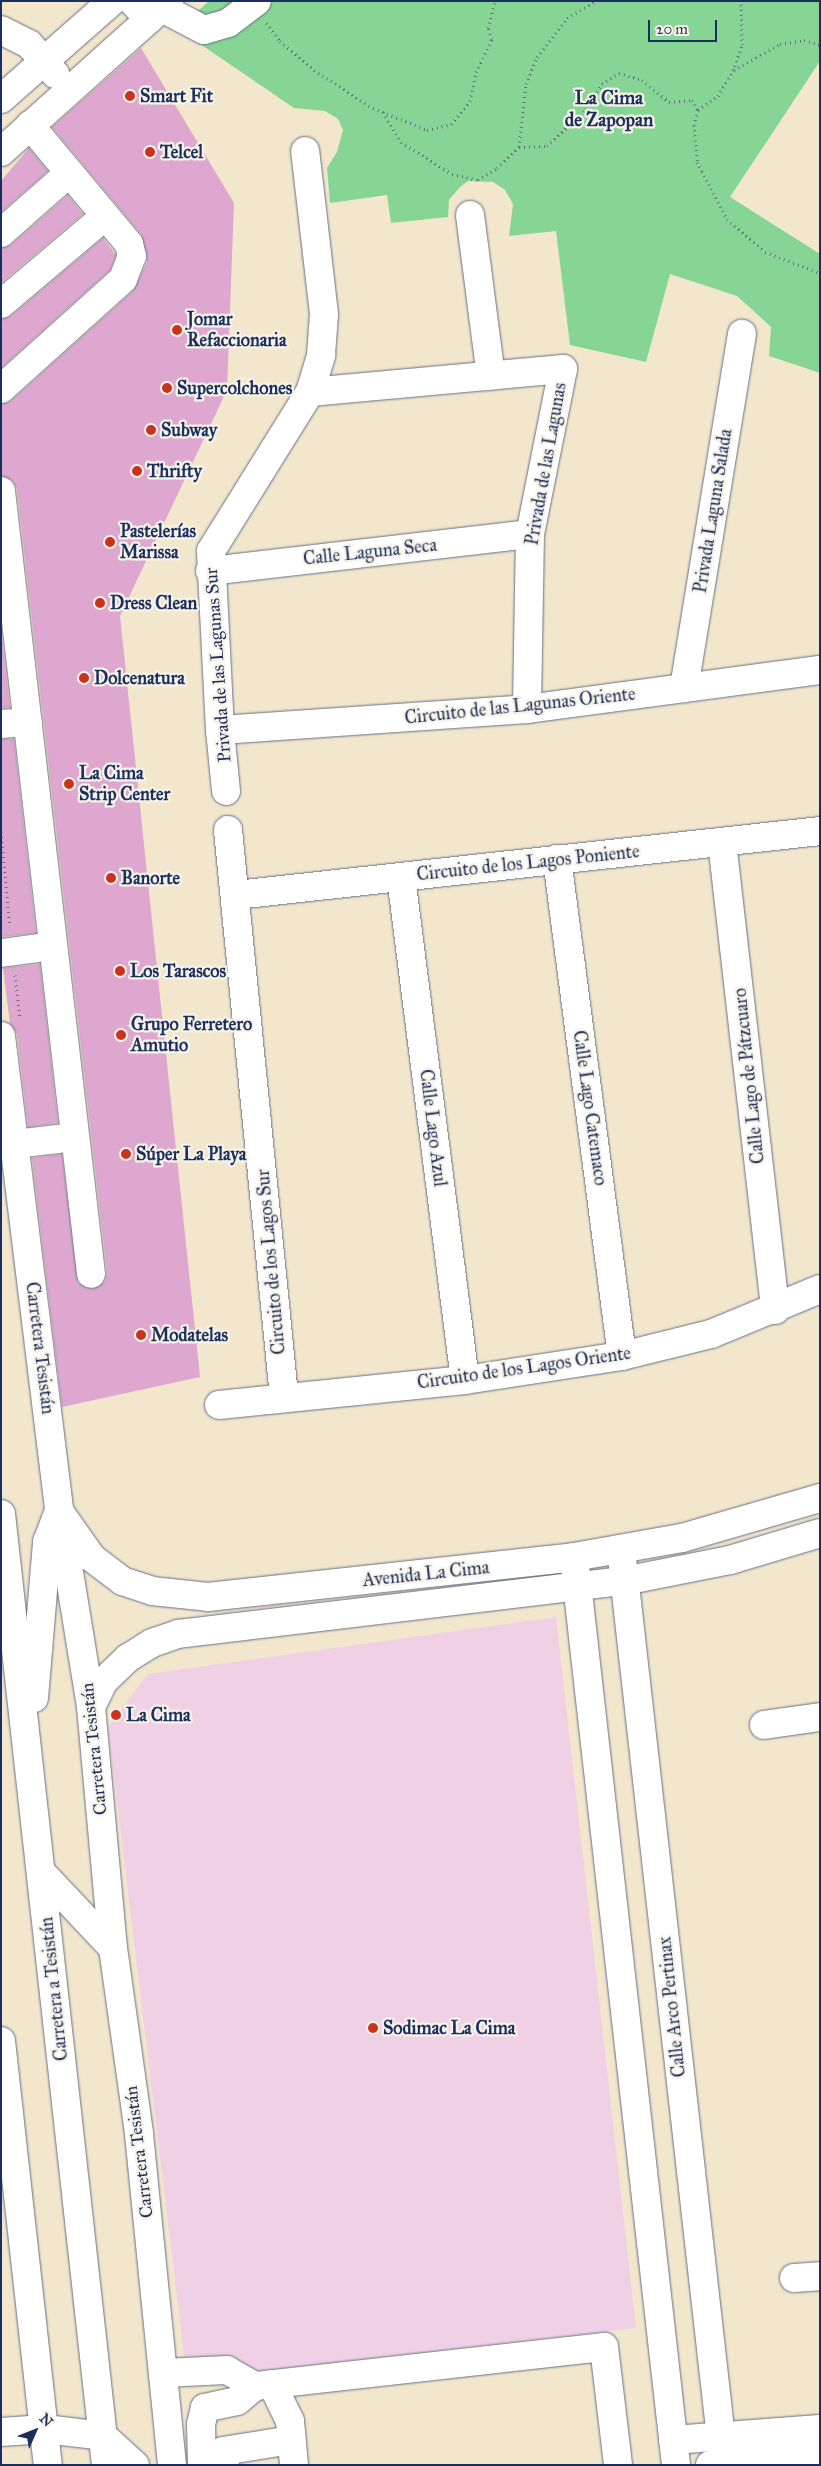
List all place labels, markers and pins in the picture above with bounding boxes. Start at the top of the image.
place label: Smart Fit [140,85,213,107]
marker: Smart Fit [124,90,136,102]
place label: Telcel [160,141,203,163]
marker: Telcel [144,146,156,158]
place label: Jomar Refaccionaria [187,309,287,352]
marker: Jomar Refaccionaria [171,324,183,336]
place label: Supercolchones [177,377,292,399]
marker: Supercolchones [161,382,173,394]
place label: Subway [161,419,217,441]
marker: Subway [145,424,157,436]
place label: Thrifty [147,460,202,482]
marker: Thrifty [131,465,143,477]
place label: Pastelerías Marissa [120,521,196,564]
marker: Pastelerías Marissa [104,536,116,548]
place label: Dress Clean [110,592,197,614]
marker: Dress Clean [94,597,106,609]
place label: Dolcenatura [94,667,185,689]
marker: Dolcenatura [78,672,90,684]
place label: La Cima Strip Center [79,763,170,806]
marker: La Cima Strip Center [63,778,75,790]
place label: Banorte [121,867,180,889]
marker: Banorte [105,872,117,884]
place label: Los Tarascos [130,960,226,982]
marker: Los Tarascos [114,965,126,977]
place label: Grupo Ferretero Amutio [131,1014,252,1056]
marker: Grupo Ferretero Amutio [115,1029,127,1041]
place label: Súper La Playa [136,1143,246,1165]
marker: Súper La Playa [120,1148,132,1160]
place label: Modatelas [151,1324,228,1346]
marker: Modatelas [135,1329,147,1341]
place label: La Cima [126,1704,191,1726]
marker: La Cima [110,1709,122,1721]
place label: Sodimac La Cima [383,2017,515,2039]
marker: Sodimac La Cima [367,2022,379,2034]

